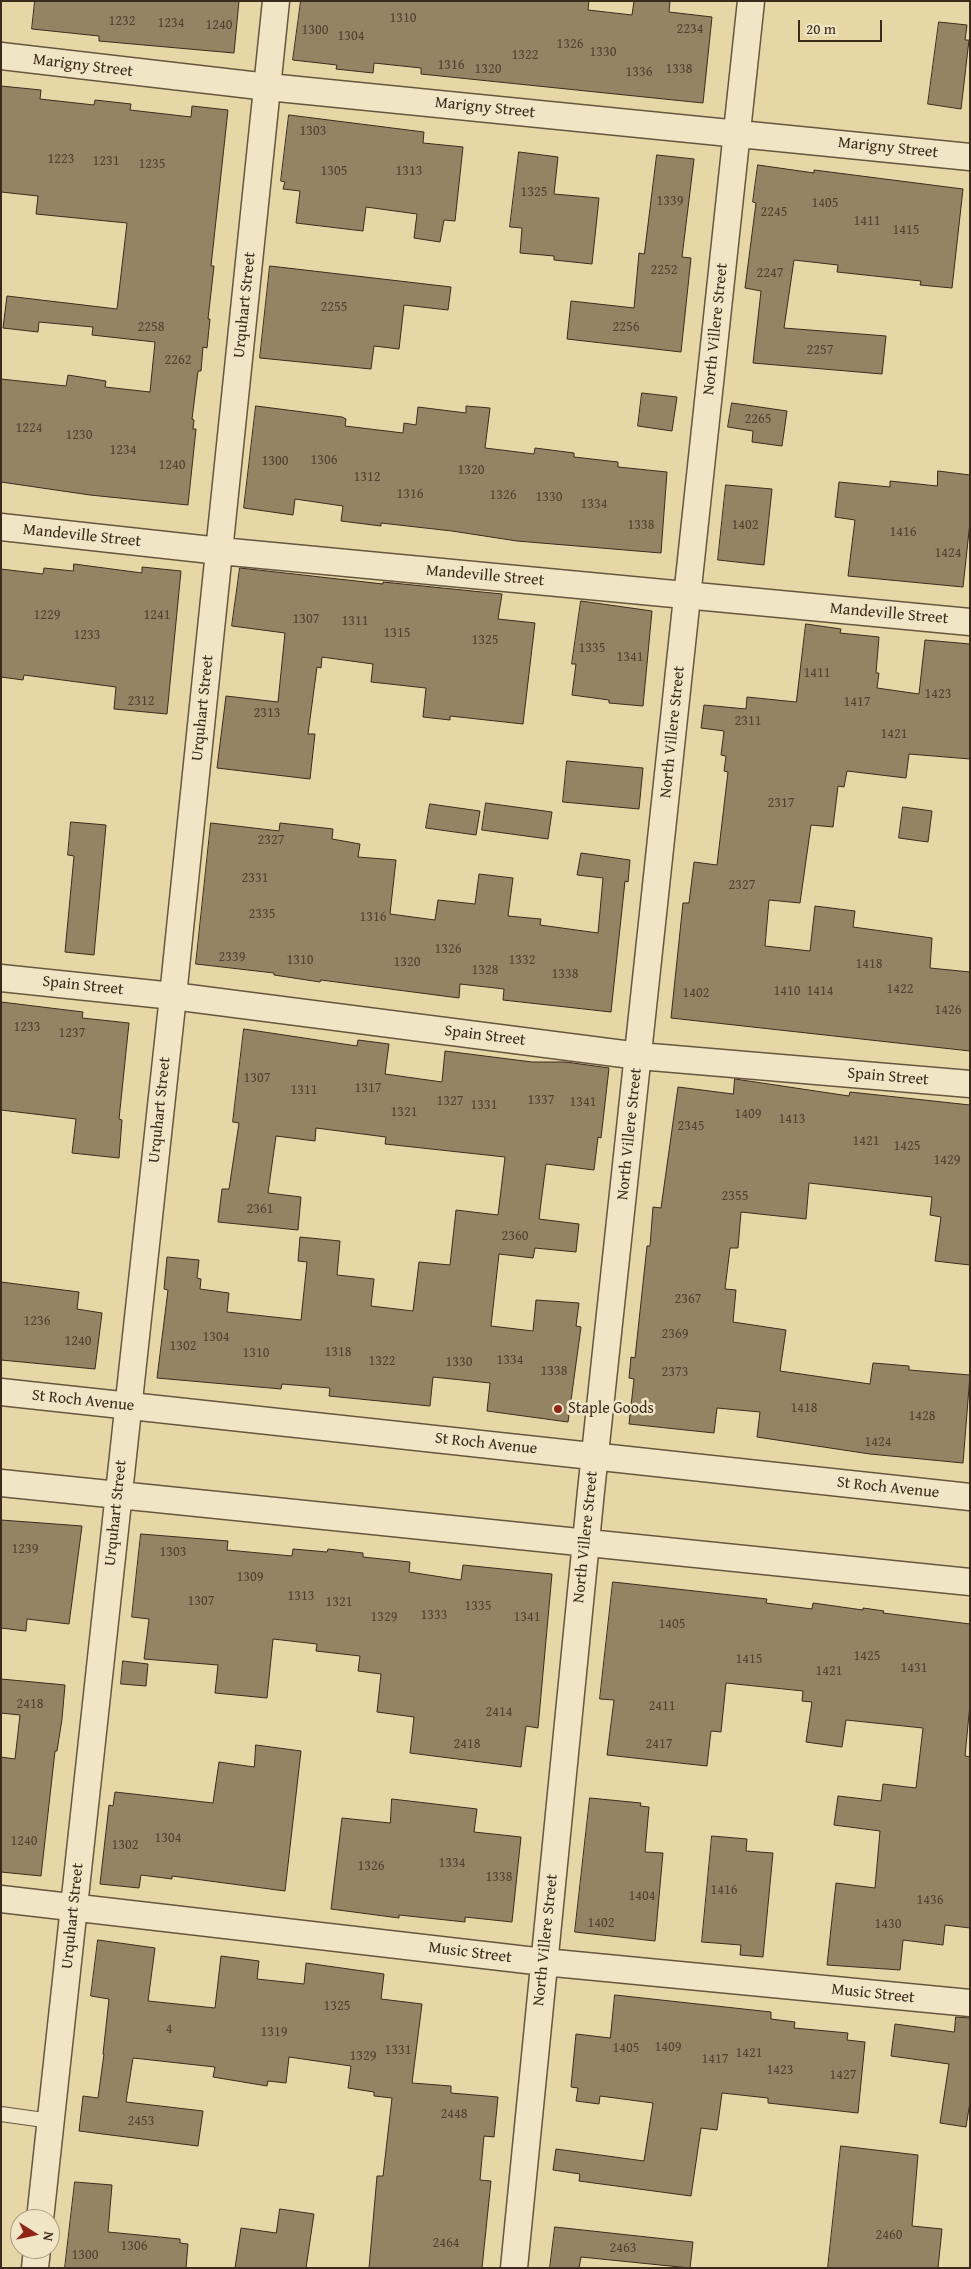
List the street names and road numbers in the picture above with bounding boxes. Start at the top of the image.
street label: Marigny Street [32,50,134,82]
street label: Marigny Street [434,93,536,123]
street label: Marigny Street [837,133,939,163]
street label: Urquhart Street [230,251,260,359]
street label: North Villere Street [700,262,732,396]
street label: Mandeville Street [22,520,142,552]
street label: Mandeville Street [425,561,545,591]
street label: Mandeville Street [829,599,949,629]
street label: Urquhart Street [188,654,218,762]
street label: North Villere Street [657,665,689,799]
street label: Spain Street [41,972,125,1000]
street label: Spain Street [443,1022,527,1050]
street label: Urquhart Street [145,1056,175,1164]
street label: Spain Street [847,1064,929,1090]
street label: North Villere Street [614,1067,646,1201]
street label: St Roch Avenue [31,1386,135,1416]
street label: St Roch Avenue [434,1429,538,1459]
street label: Urquhart Street [101,1459,131,1567]
street label: North Villere Street [570,1470,602,1604]
street label: St Roch Avenue [836,1473,940,1503]
street label: Urquhart Street [58,1862,88,1970]
street label: North Villere Street [530,1873,562,2007]
street label: Music Street [427,1938,513,1968]
street label: Music Street [830,1980,916,2008]

